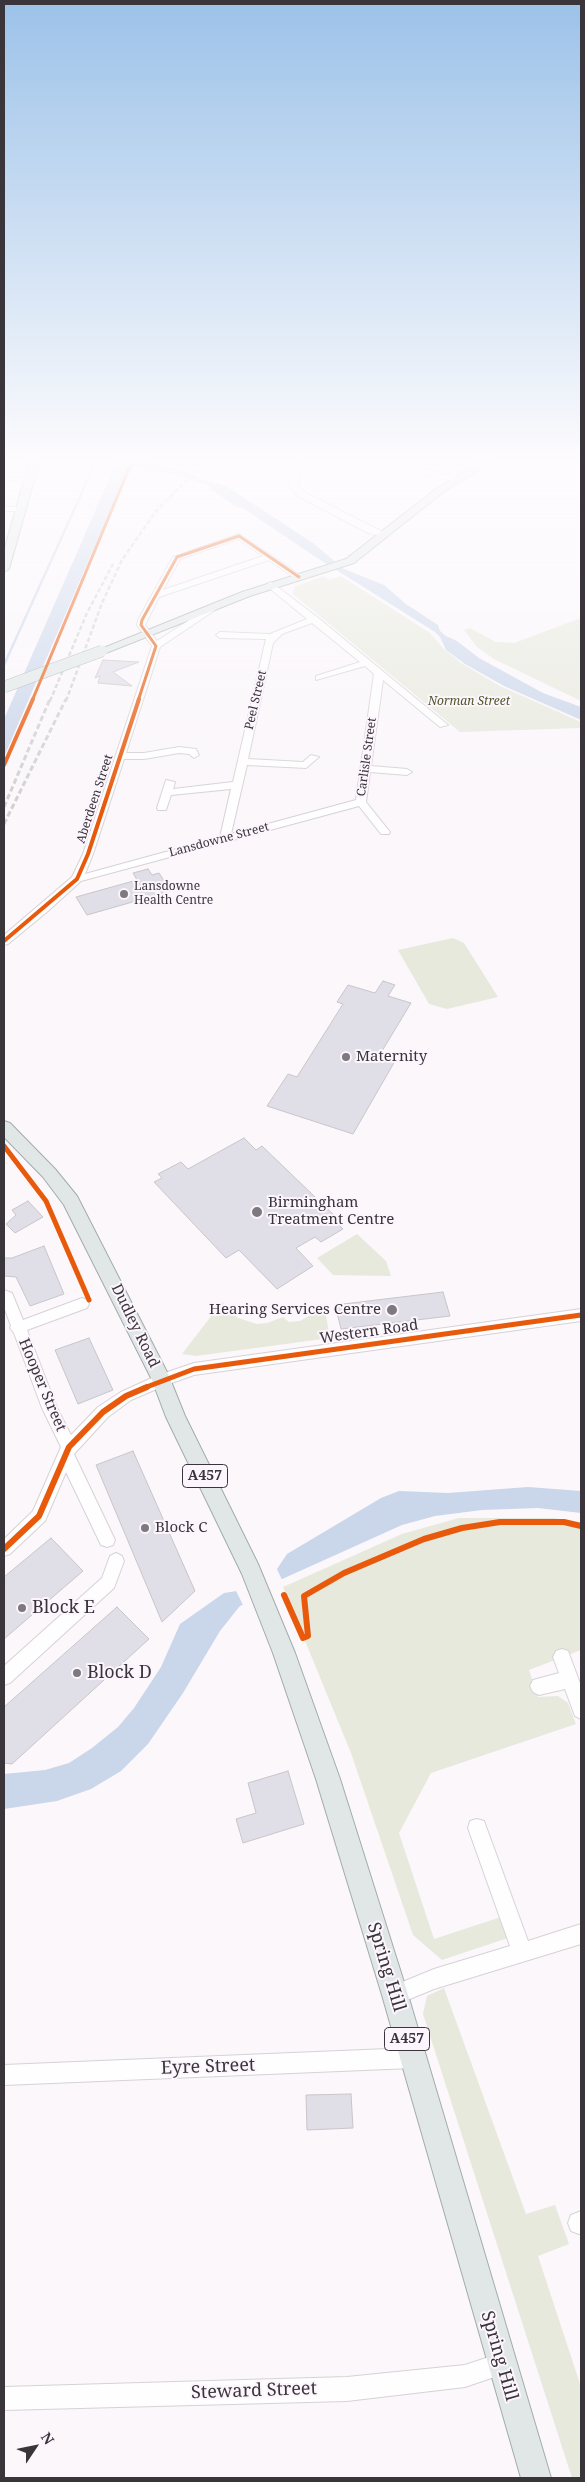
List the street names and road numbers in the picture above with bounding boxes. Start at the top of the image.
street label: Peel Street [242,669,270,731]
street label: Carlisle Street [354,717,380,797]
street label: Aberdeen Street [74,753,116,845]
street label: Lansdowne Street [168,820,270,860]
street label: Dudley Road [107,1281,163,1371]
street label: Western Road [318,1316,420,1348]
street label: Hooper Street [14,1336,70,1434]
road number: A457 [182,1464,228,1488]
street label: Spring Hill [362,1920,410,2014]
road number: A457 [384,2028,430,2050]
street label: Eyre Street [160,2055,256,2079]
street label: Spring Hill [476,2309,522,2403]
street label: Steward Street [191,2378,317,2404]

